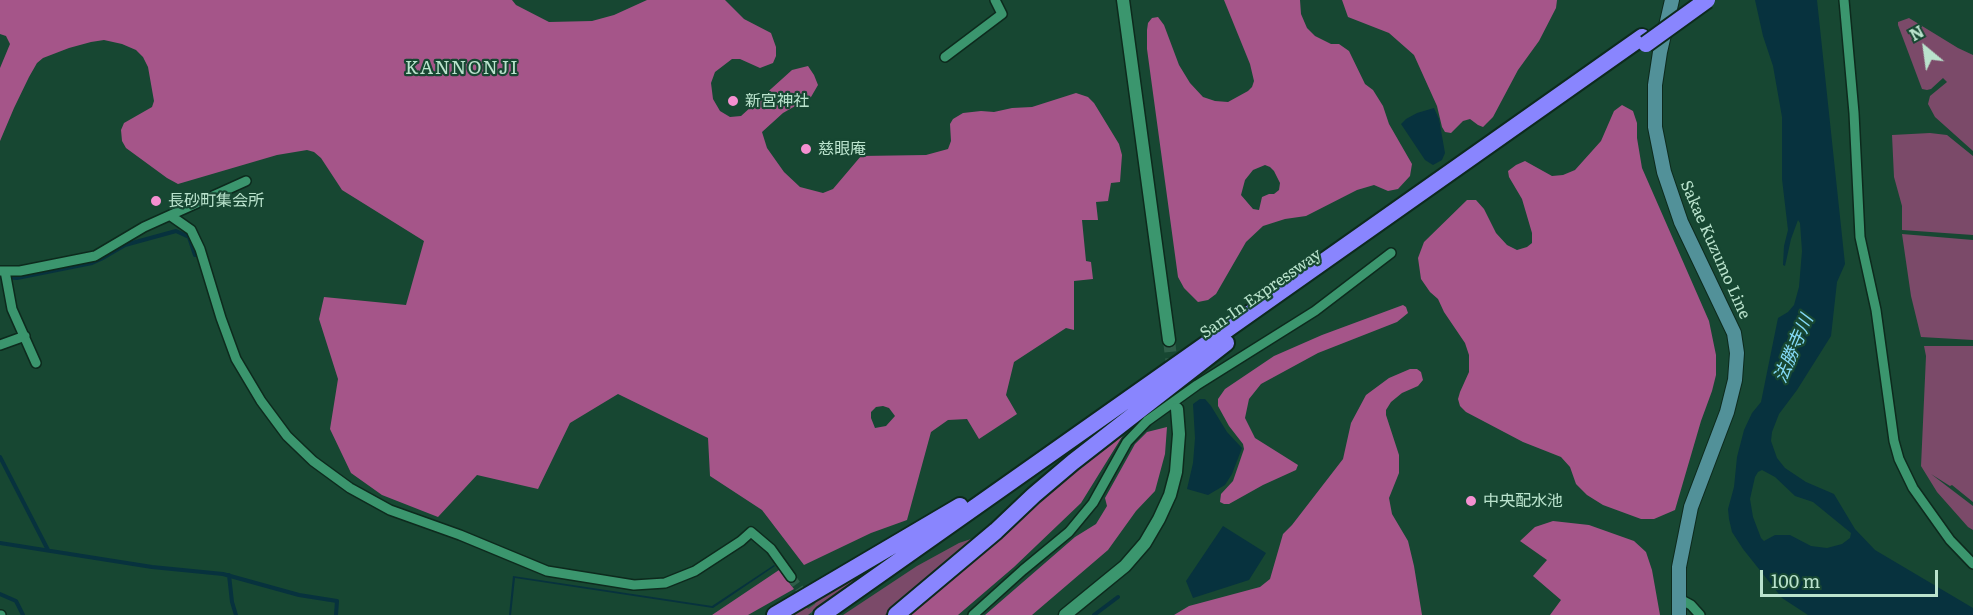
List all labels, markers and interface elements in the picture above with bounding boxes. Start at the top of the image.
north arrow [1895,18,1955,78]
text: N [1905,19,1928,46]
district label: KANNONJI [405,58,519,80]
place label: 新宮神社 [745,91,809,111]
marker: 新宮神社 [726,94,740,108]
place label: 慈眼庵 [818,139,866,159]
marker: 慈眼庵 [799,142,813,156]
street label: Sakae Kuzumo Line [1676,178,1754,322]
place label: 長砂町集会所 [168,191,264,211]
marker: 長砂町集会所 [149,194,163,208]
street label: San-In Expressway [1197,245,1325,343]
water label: 法勝寺川 [1770,312,1818,386]
place label: 中央配水池 [1483,491,1563,511]
marker: 中央配水池 [1464,494,1478,508]
scale bar [1763,558,1942,596]
text: 100 m [1771,567,1820,594]

